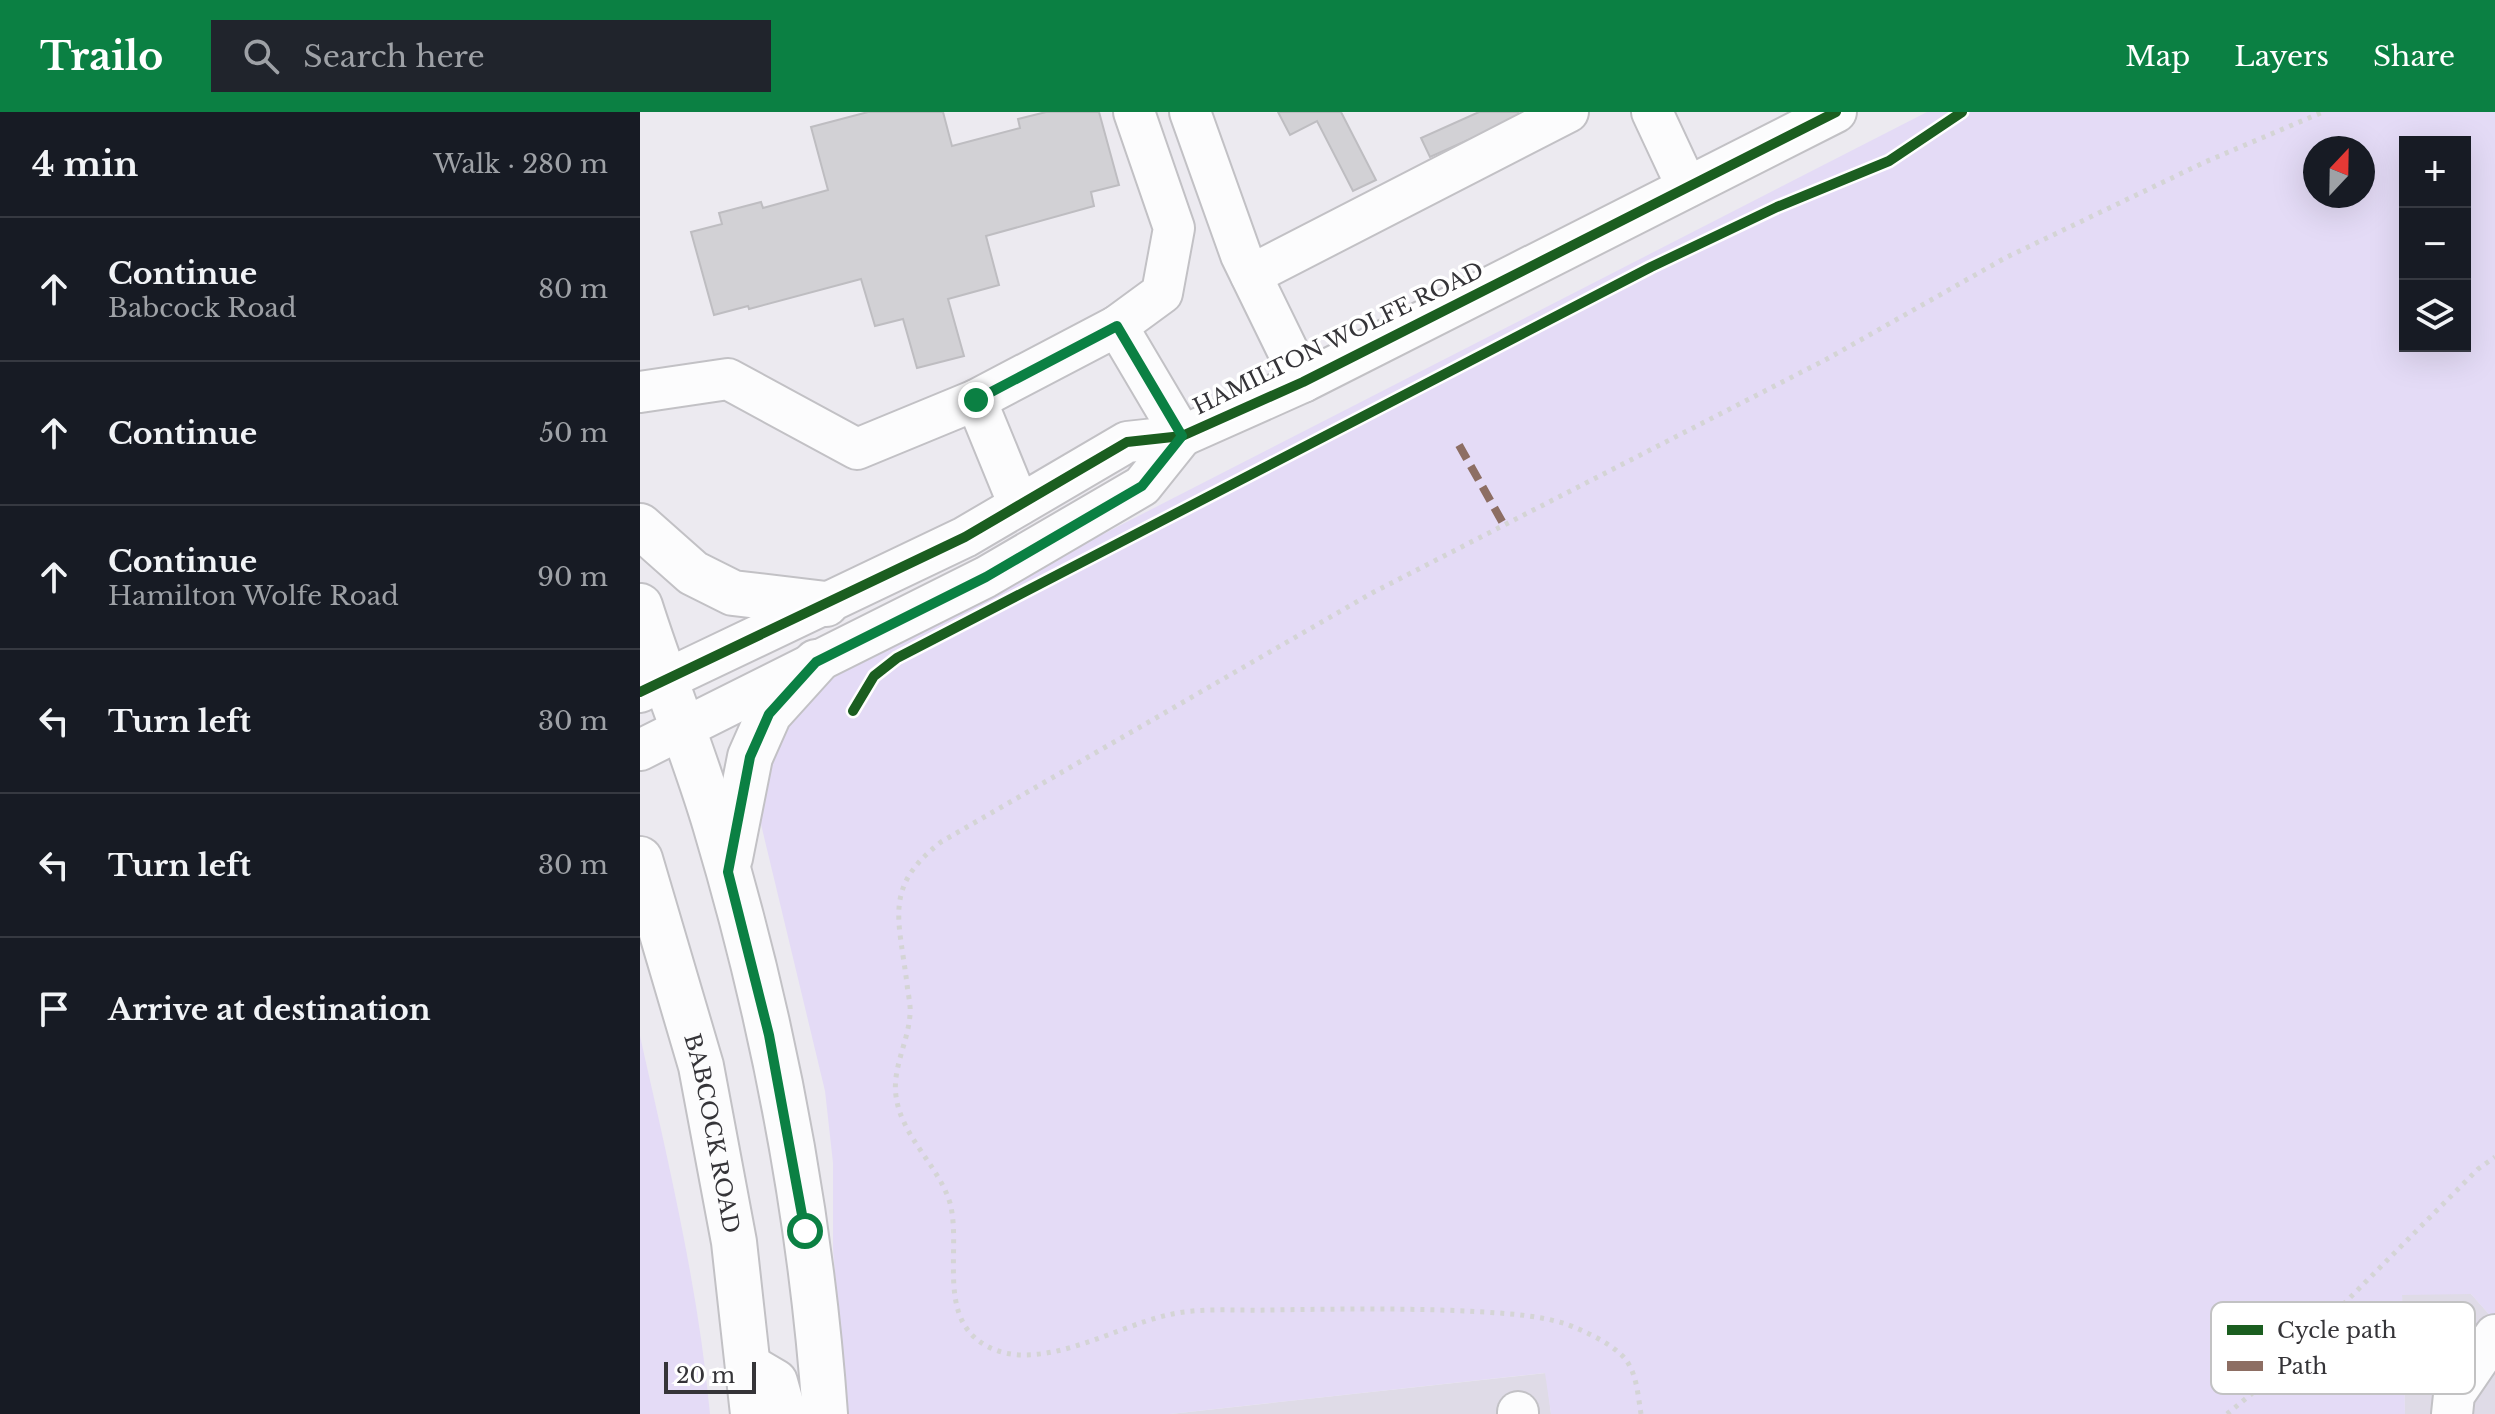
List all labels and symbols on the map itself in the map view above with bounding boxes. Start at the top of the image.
north arrow [2303,136,2375,208]
street label: HAMILTON WOLFE ROAD [1189,256,1488,421]
route end [958,382,994,418]
street label: BABCOCK ROAD [678,1030,745,1235]
route start [787,1213,823,1249]
legend [2211,1302,2475,1394]
text: Cycle path [2277,1317,2397,1344]
text: Path [2277,1353,2328,1380]
scale bar [664,1358,756,1394]

